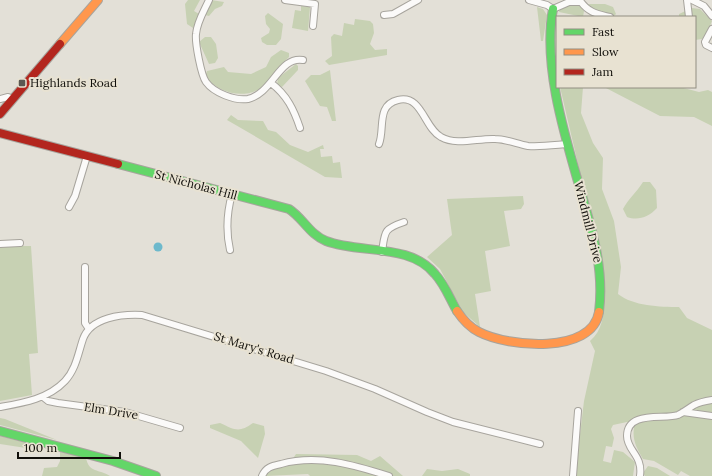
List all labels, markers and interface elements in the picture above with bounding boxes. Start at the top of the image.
legend [556,16,696,88]
text: Fast [592,24,615,39]
text: Slow [592,44,619,59]
text: Jam [591,64,613,79]
place label: Highlands Road [30,75,117,90]
marker: Highlands Road [17,78,27,88]
street label: St Nicholas Hill [153,166,239,203]
street label: Windmill Drive [571,180,606,265]
street label: St Mary's Road [212,328,296,367]
street label: Elm Drive [83,399,140,422]
scale bar [18,434,120,460]
text: 100 m [24,440,57,455]

